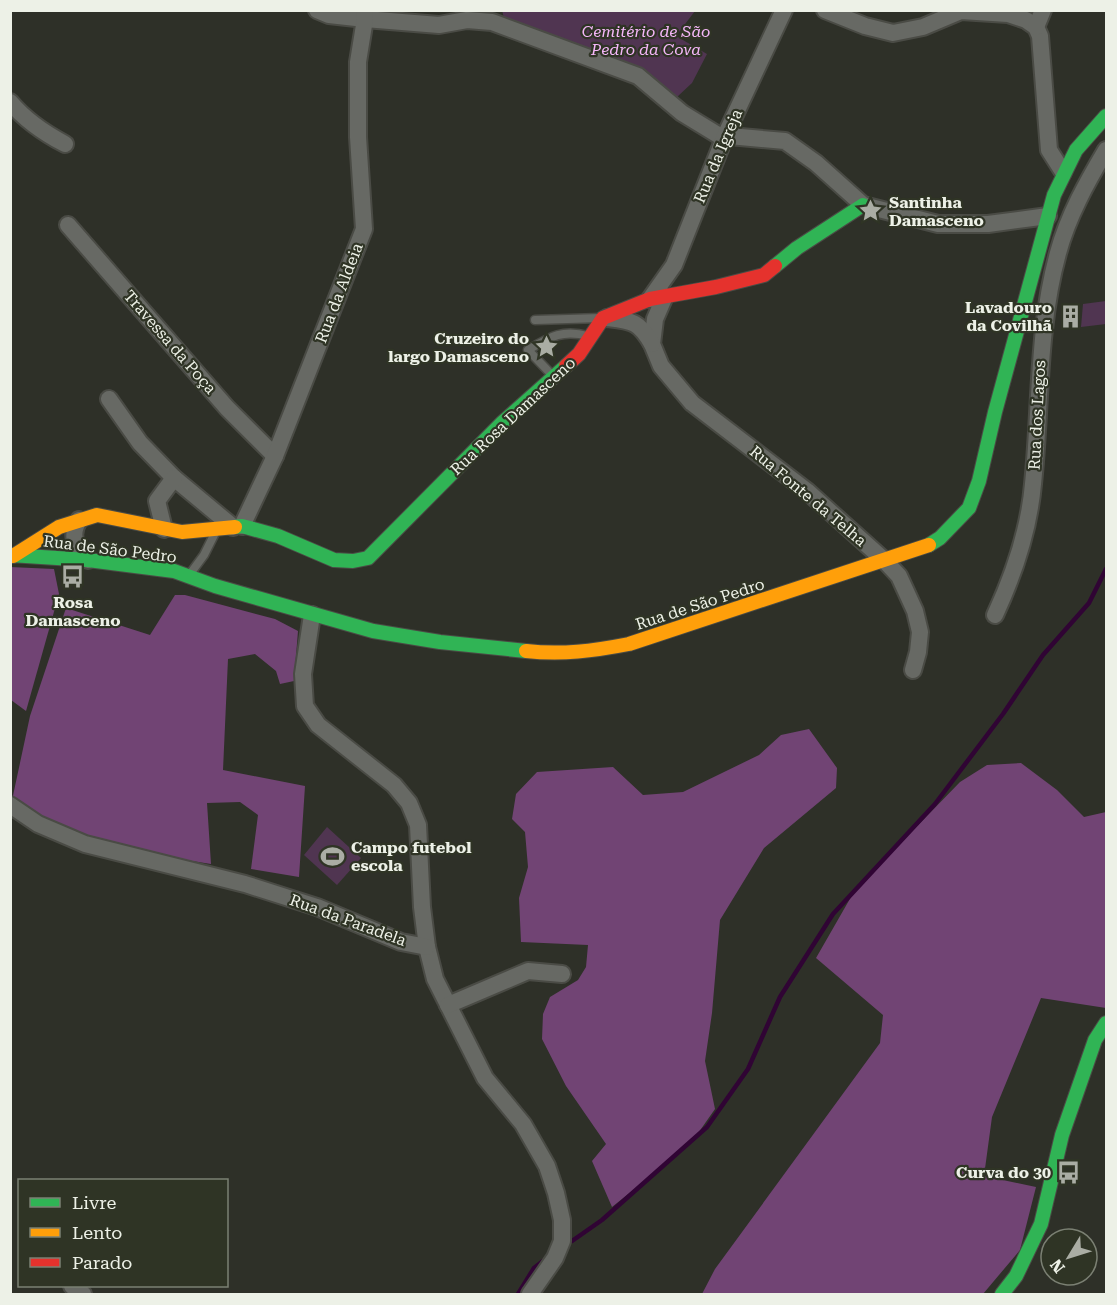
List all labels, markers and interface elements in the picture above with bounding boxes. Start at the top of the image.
park label: Cemitério de São Pedro da Cova [582,22,710,59]
street label: Rua da Igreja [690,106,746,206]
place label: Santinha Damasceno [889,193,984,230]
place icon: Santinha Damasceno [858,198,884,224]
street label: Rua da Aldeia [311,240,367,346]
street label: Travessa da Poça [120,286,220,398]
place label: Lavadouro da Covilhã [965,298,1053,335]
building icon: Lavadouro da Covilhã [1057,303,1083,329]
place label: Cruzeiro do largo Damasceno [388,329,529,366]
place icon: Cruzeiro do largo Damasceno [534,334,560,360]
street label: Rua Rosa Damasceno [446,353,580,479]
street label: Rua dos Lagos [1025,359,1049,470]
street label: Rua Fonte da Telha [746,442,870,551]
street label: Rua de São Pedro [42,531,178,567]
bus stop icon: Rosa Damasceno [60,564,86,590]
street label: Rua de São Pedro [633,574,767,634]
place label: Rosa Damasceno [26,593,120,630]
place label: Campo futebol escola [351,838,472,875]
sports icon: Campo futebol escola [320,843,346,869]
street label: Rua da Paradela [287,890,409,950]
bus stop icon: Curva do 30 [1056,1159,1082,1185]
place label: Curva do 30 [956,1163,1051,1182]
legend [18,1179,228,1287]
text: Livre [72,1192,117,1213]
text: Lento [72,1222,122,1243]
north arrow [1039,1227,1099,1287]
text: Parado [72,1252,132,1273]
text: N [1046,1255,1069,1277]

